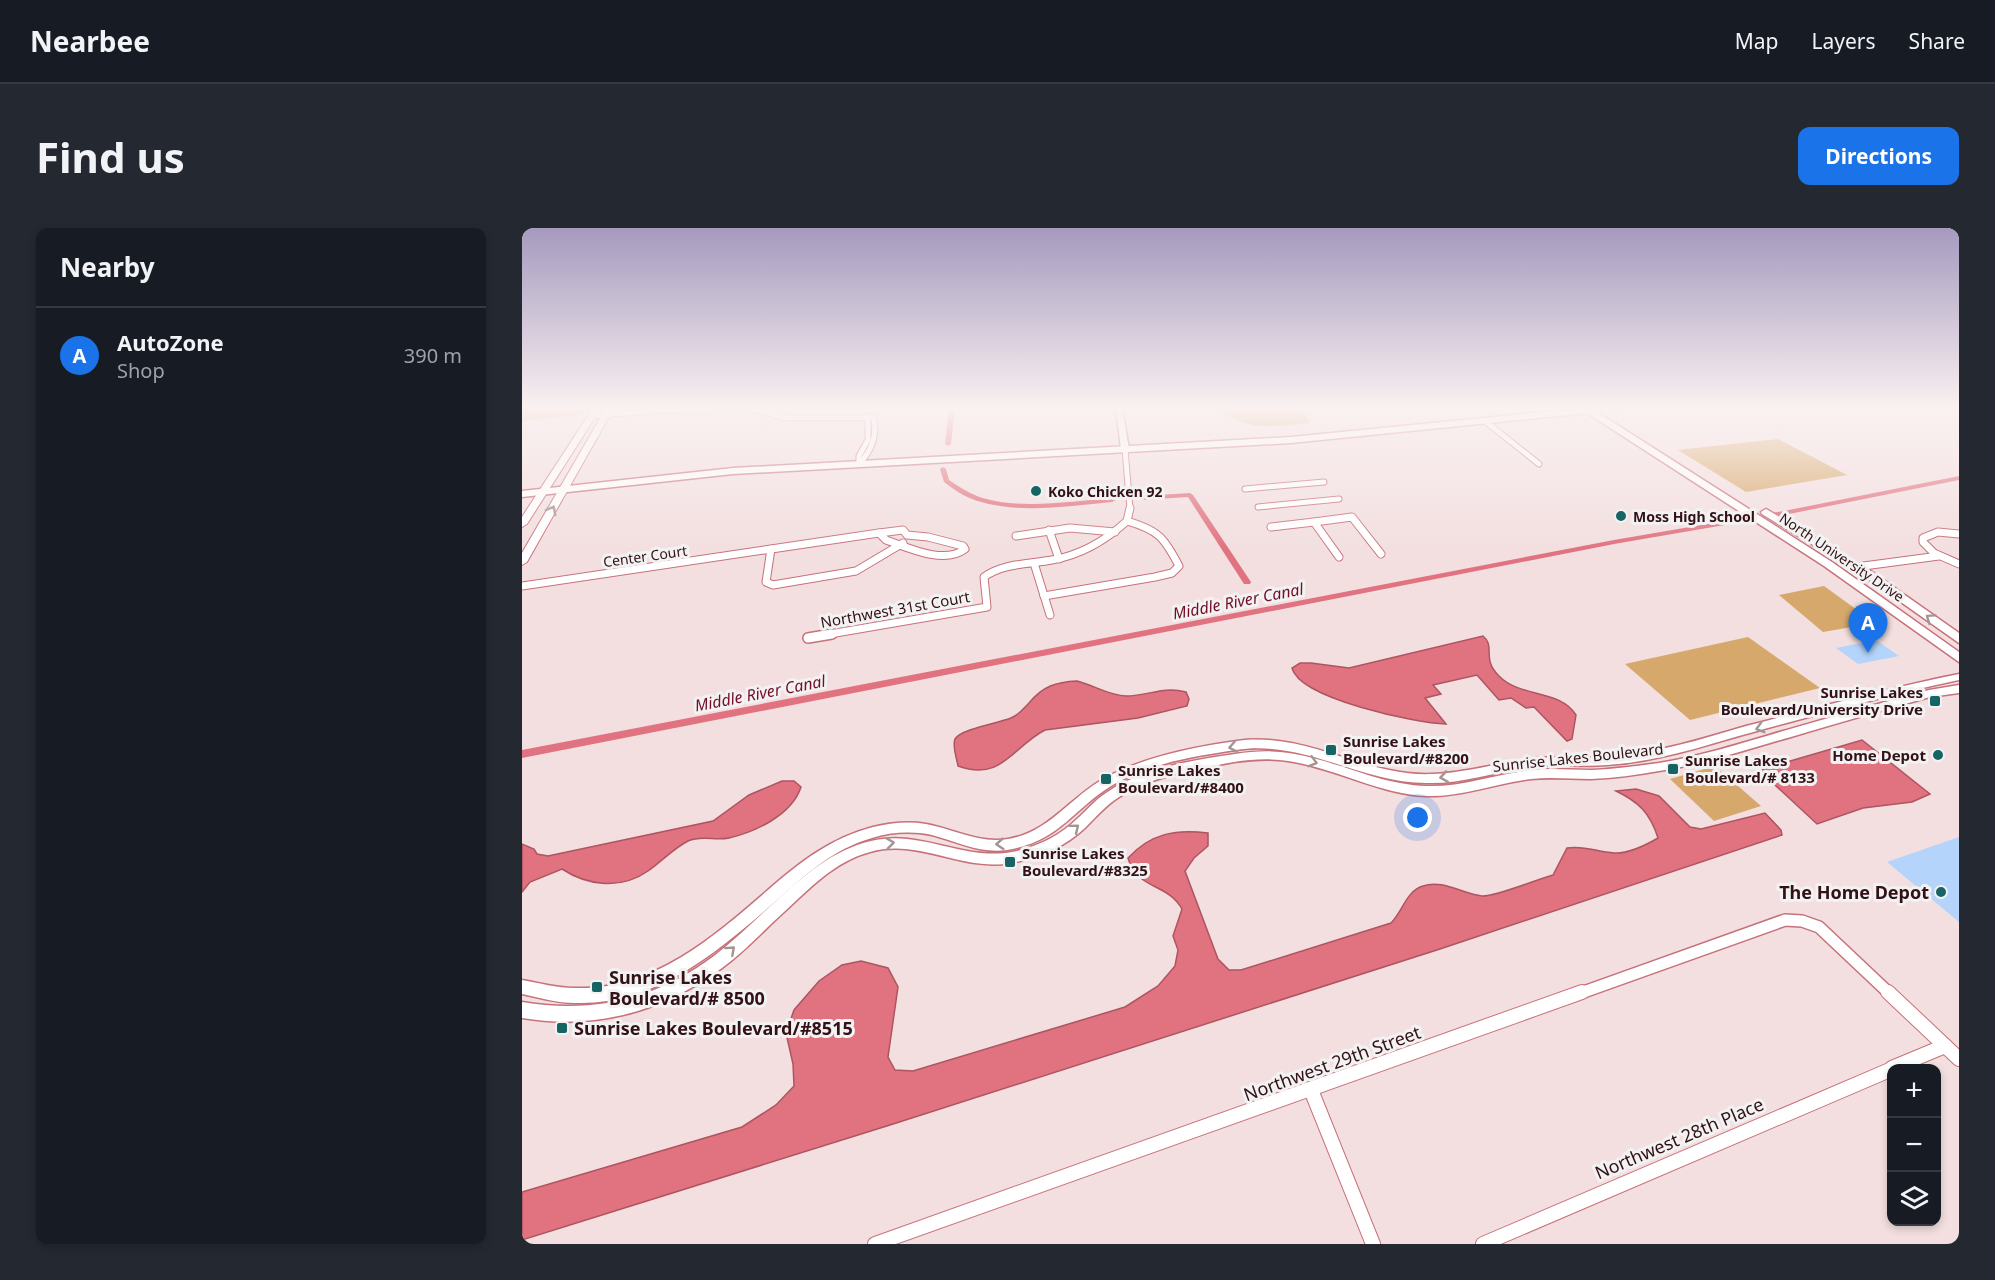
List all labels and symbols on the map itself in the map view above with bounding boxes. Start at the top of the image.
place label: Koko Chicken 92 [1048,482,1162,501]
marker: Koko Chicken 92 [1029,484,1043,498]
one-way arrow [545,506,556,517]
place label: Moss High School [1633,507,1755,526]
street label: North University Drive [1776,508,1908,606]
marker: Moss High School [1614,509,1628,523]
street label: Center Court [602,541,688,571]
water label: Middle River Canal [1171,577,1306,624]
street label: Northwest 31st Court [819,586,972,632]
pin: A [1848,604,1888,653]
one-way arrow [1926,614,1937,625]
water label: Middle River Canal [693,669,828,716]
place label: Sunrise Lakes Boulevard/University Drive [1721,682,1923,719]
marker: Sunrise Lakes Boulevard/University Drive [1928,694,1942,708]
one-way arrow [1755,721,1766,733]
place label: Sunrise Lakes Boulevard/#8200 [1343,731,1469,768]
street label: Sunrise Lakes Boulevard [1492,738,1664,776]
one-way arrow [1229,740,1239,753]
marker: Sunrise Lakes Boulevard/#8200 [1324,743,1338,757]
place label: Home Depot [1832,745,1926,765]
marker: Home Depot [1931,748,1945,762]
place label: Sunrise Lakes Boulevard/# 8133 [1685,750,1815,787]
one-way arrow [1307,755,1318,767]
place label: Sunrise Lakes Boulevard/#8400 [1118,760,1244,797]
marker: Sunrise Lakes Boulevard/# 8133 [1666,762,1680,776]
one-way arrow [1440,771,1449,783]
marker: Sunrise Lakes Boulevard/#8400 [1099,772,1113,786]
your location [1403,803,1432,832]
one-way arrow [1068,824,1079,835]
one-way arrow [885,837,894,849]
one-way arrow [996,838,1005,851]
place label: Sunrise Lakes Boulevard/#8325 [1022,843,1148,880]
marker: Sunrise Lakes Boulevard/#8325 [1003,855,1017,869]
place label: The Home Depot [1779,880,1929,904]
marker: The Home Depot [1934,885,1948,899]
one-way arrow [724,946,735,957]
place label: Sunrise Lakes Boulevard/# 8500 [609,965,765,1010]
marker: Sunrise Lakes Boulevard/# 8500 [590,980,604,994]
place label: Sunrise Lakes Boulevard/#8515 [574,1016,853,1040]
street label: Northwest 29th Street [1240,1020,1424,1106]
marker: Sunrise Lakes Boulevard/#8515 [555,1021,569,1035]
street label: Northwest 28th Place [1591,1092,1767,1184]

